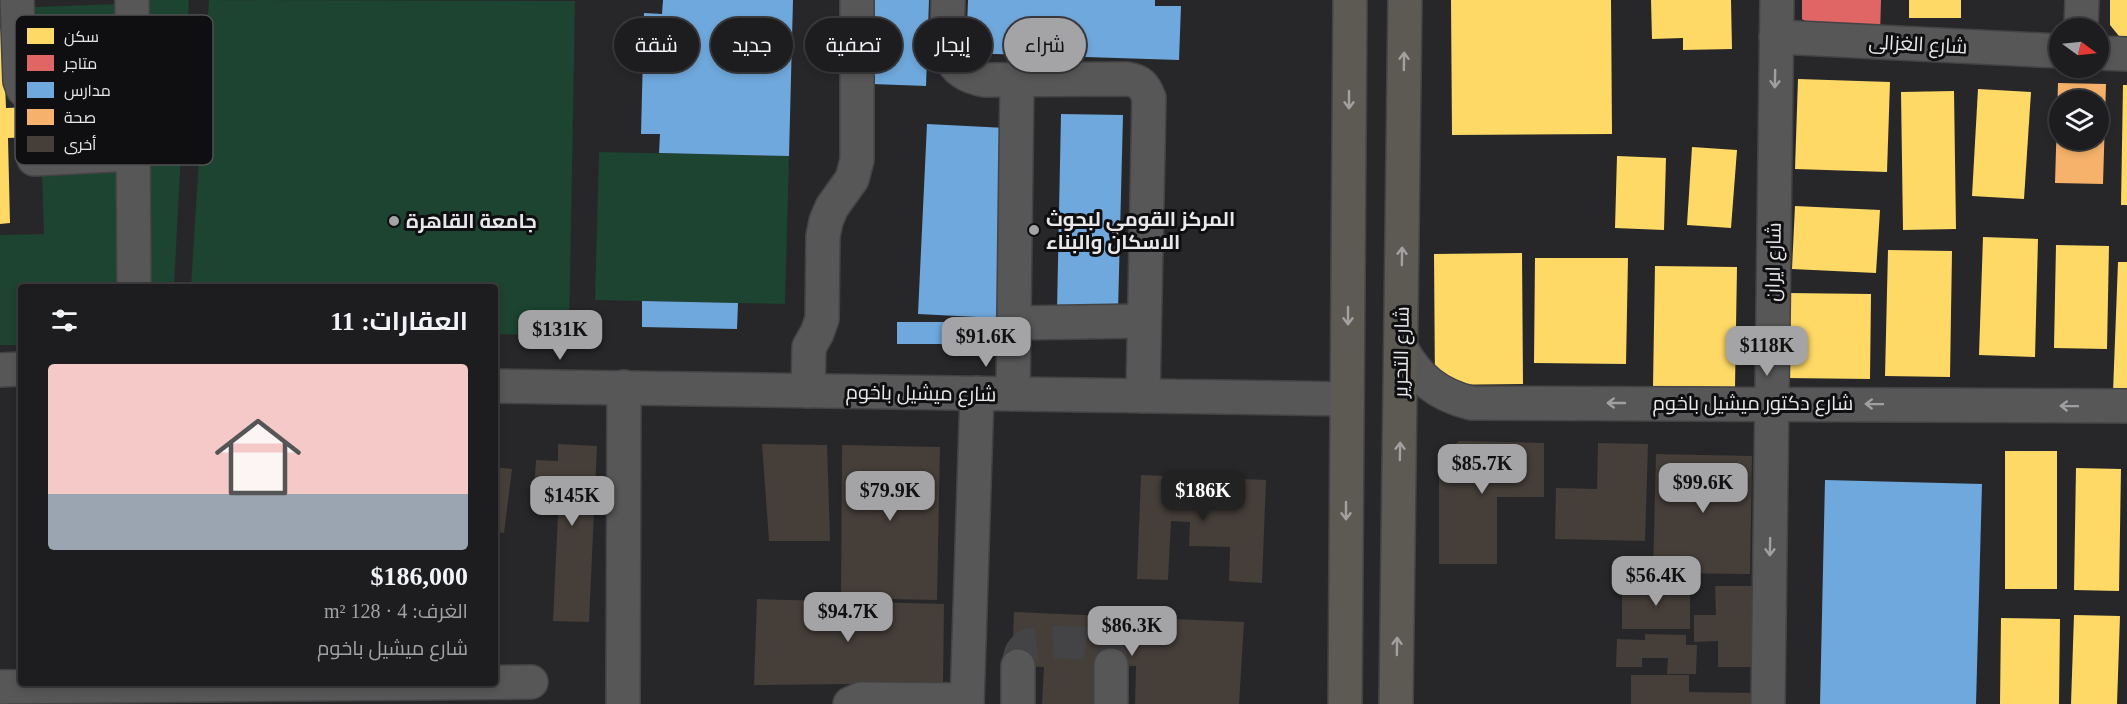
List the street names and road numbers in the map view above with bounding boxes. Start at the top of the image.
street label: شارع الغزالى [1868,30,1968,61]
street label: شارع ايران [1761,222,1788,302]
street label: شارع التحرير [1389,306,1416,399]
street label: شارع ميشيل باخوم [845,381,997,408]
street label: شارع دكتور ميشيل باخوم [1653,392,1853,417]

